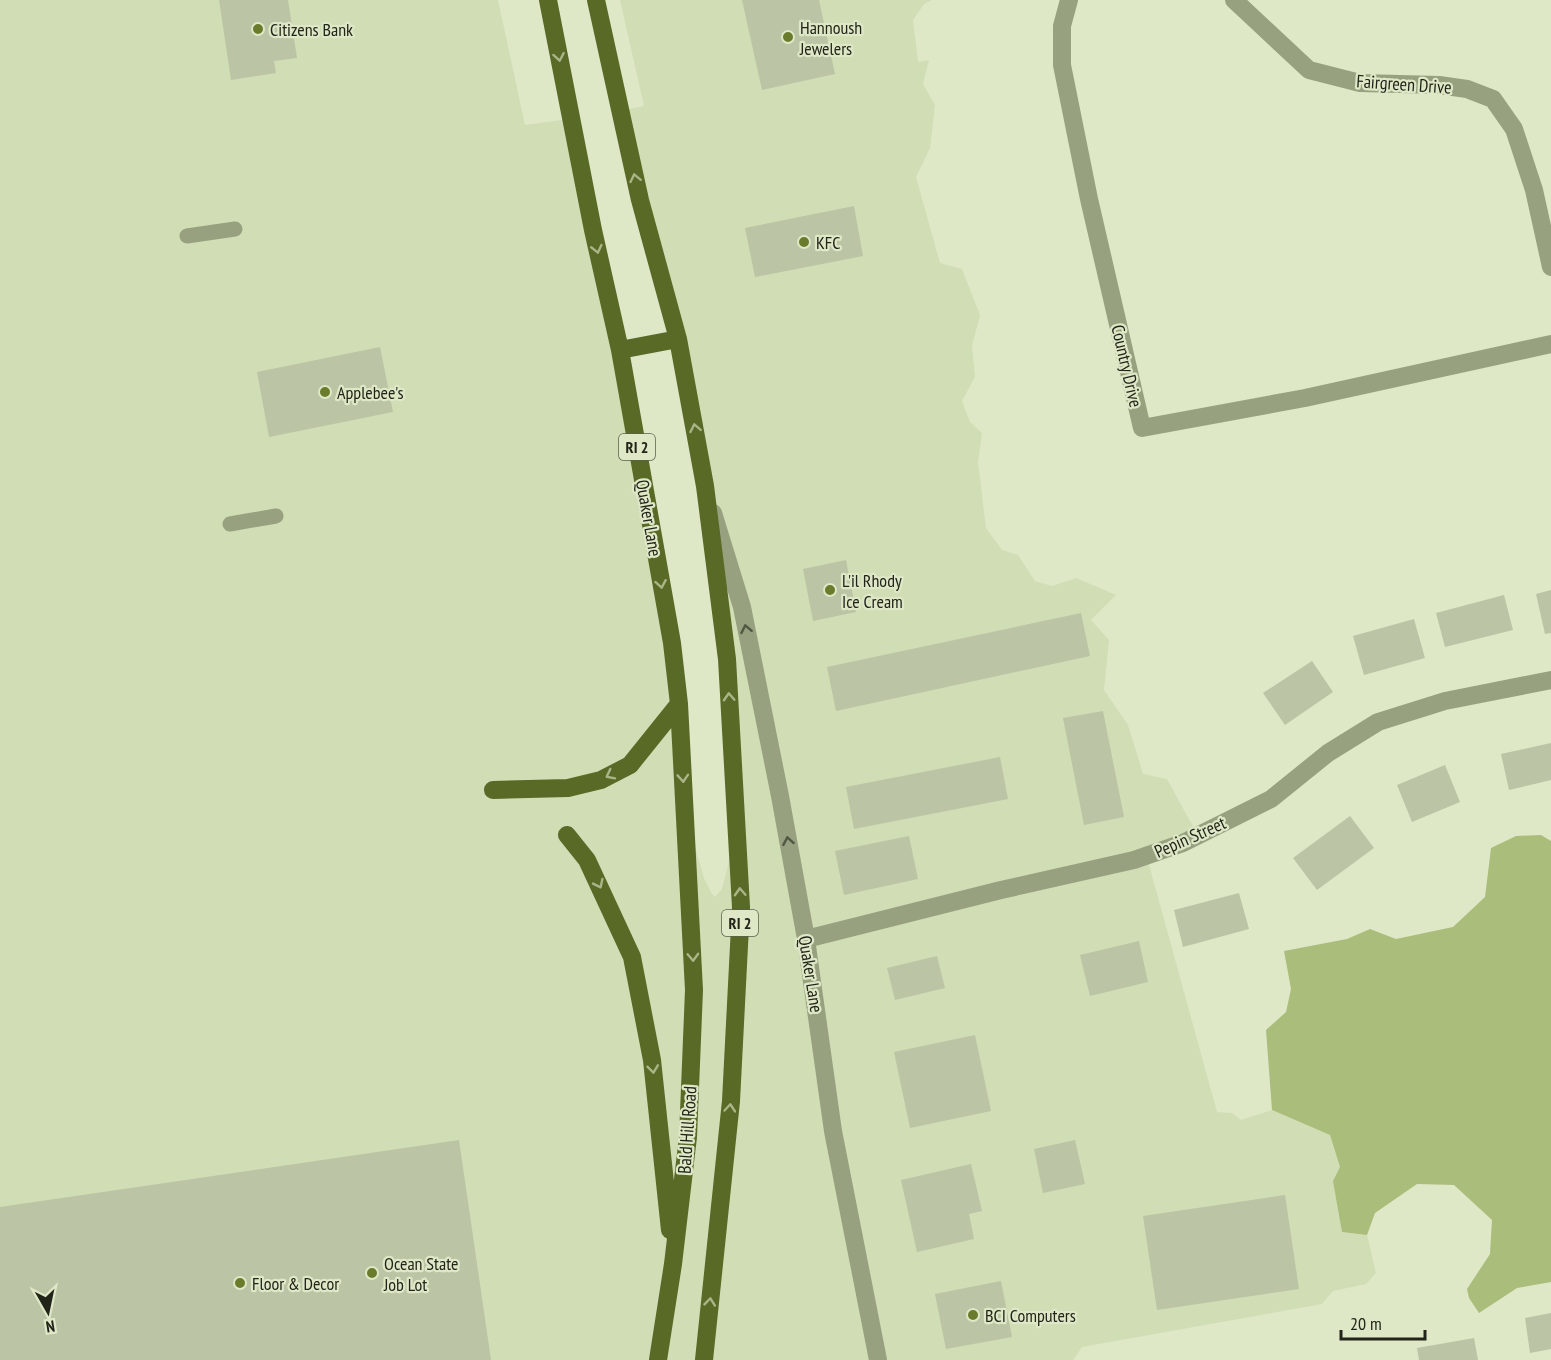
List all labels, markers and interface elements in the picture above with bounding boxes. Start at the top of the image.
place label: Hannoush Jewelers [799,16,862,60]
place label: Citizens Bank [270,18,353,41]
marker: Citizens Bank [251,22,265,36]
marker: Hannoush Jewelers [781,30,795,44]
one-way arrow [552,52,565,62]
street label: Fairgreen Drive [1356,69,1452,99]
one-way arrow [629,173,642,183]
place label: KFC [816,231,841,254]
marker: KFC [797,235,811,249]
one-way arrow [590,243,603,253]
street label: Country Drive [1106,323,1148,409]
place label: Applebee's [337,381,404,404]
marker: Applebee's [318,385,332,399]
one-way arrow [689,424,702,434]
road number: RI 2 [619,434,655,460]
street label: Quaker Lane [631,478,667,558]
place label: L'il Rhody Ice Cream [842,569,903,613]
one-way arrow [654,579,667,589]
marker: L'il Rhody Ice Cream [823,583,837,597]
one-way arrow [740,624,753,634]
one-way arrow [723,693,736,702]
one-way arrow [605,768,616,780]
one-way arrow [677,773,690,782]
street label: Pepin Street [1151,811,1229,863]
one-way arrow [782,836,795,846]
one-way arrow [591,877,603,888]
one-way arrow [734,888,747,897]
road number: RI 2 [722,910,758,936]
street label: Quaker Lane [794,934,828,1014]
one-way arrow [687,953,700,962]
one-way arrow [646,1065,658,1074]
street label: Bald Hill Road [672,1085,702,1175]
one-way arrow [723,1103,736,1112]
place label: Ocean State Job Lot [383,1252,458,1296]
marker: Ocean State Job Lot [365,1266,379,1280]
place label: Floor & Decor [252,1272,339,1295]
marker: Floor & Decor [233,1276,247,1290]
north arrow [18,1282,78,1342]
one-way arrow [703,1297,716,1306]
scale bar [1341,1303,1425,1341]
place label: BCI Computers [985,1304,1076,1327]
marker: BCI Computers [966,1308,980,1322]
text: 20 m [1350,1312,1382,1335]
text: N [45,1316,56,1337]

